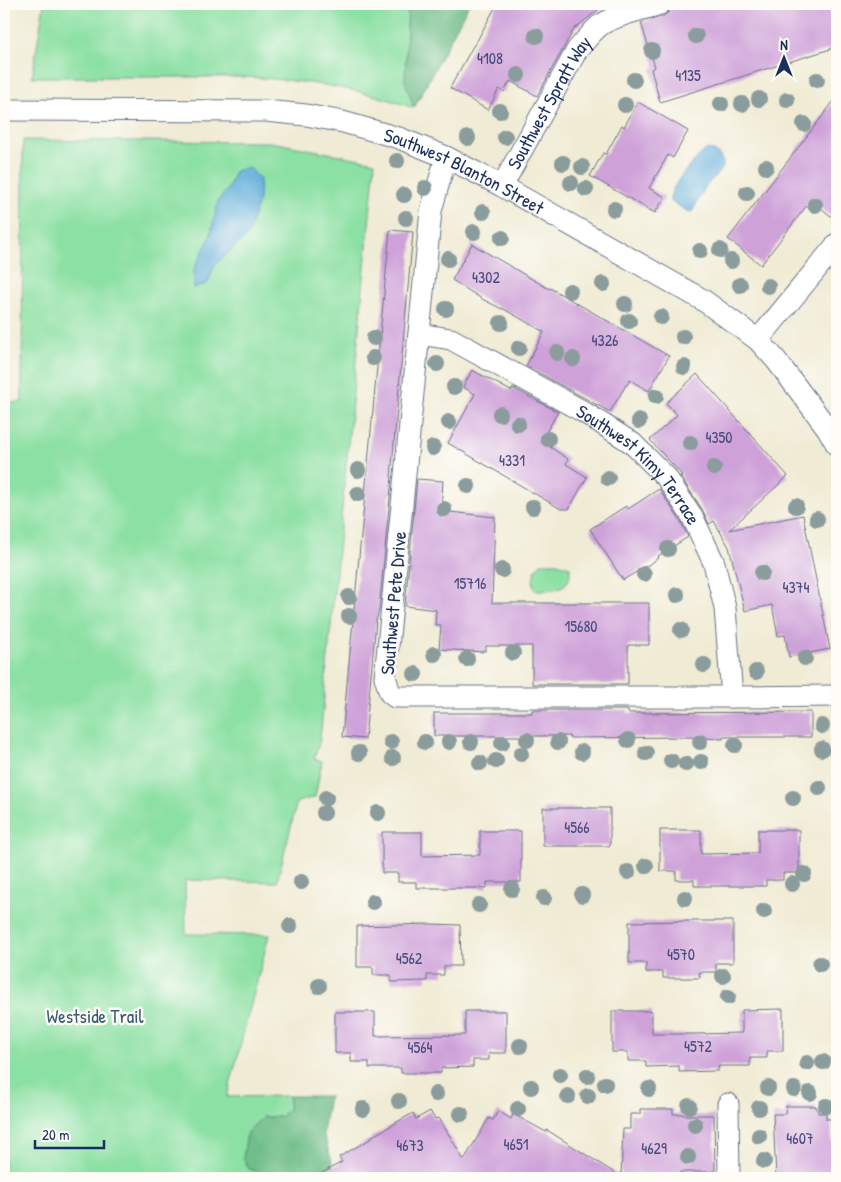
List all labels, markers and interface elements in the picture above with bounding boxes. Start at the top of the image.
street label: Southwest Spratt Way [501,30,597,174]
north arrow [758,32,808,82]
text: N [780,35,788,54]
house number: 4108 [477,47,503,69]
house number: 4135 [675,64,701,86]
street label: Southwest Blanton Street [381,121,550,221]
house number: 4302 [472,266,500,288]
house number: 4326 [591,329,619,351]
street label: Southwest Kimy Terrace [572,398,707,529]
house number: 4350 [705,426,733,448]
house number: 4331 [499,449,525,471]
street label: Southwest Pete Drive [374,530,412,676]
house number: 15716 [454,572,486,594]
house number: 4374 [782,576,810,598]
house number: 15680 [564,615,598,637]
house number: 4566 [564,816,590,838]
house number: 4570 [667,943,695,965]
house number: 4562 [396,947,423,969]
park label: Westside Trail [47,1003,144,1029]
house number: 4572 [684,1035,713,1057]
house number: 4564 [407,1036,433,1058]
scale bar [35,1117,104,1149]
text: 20 m [42,1124,69,1145]
house number: 4607 [786,1127,814,1149]
house number: 4651 [504,1133,529,1155]
house number: 4673 [396,1134,424,1156]
house number: 4629 [641,1137,667,1159]

